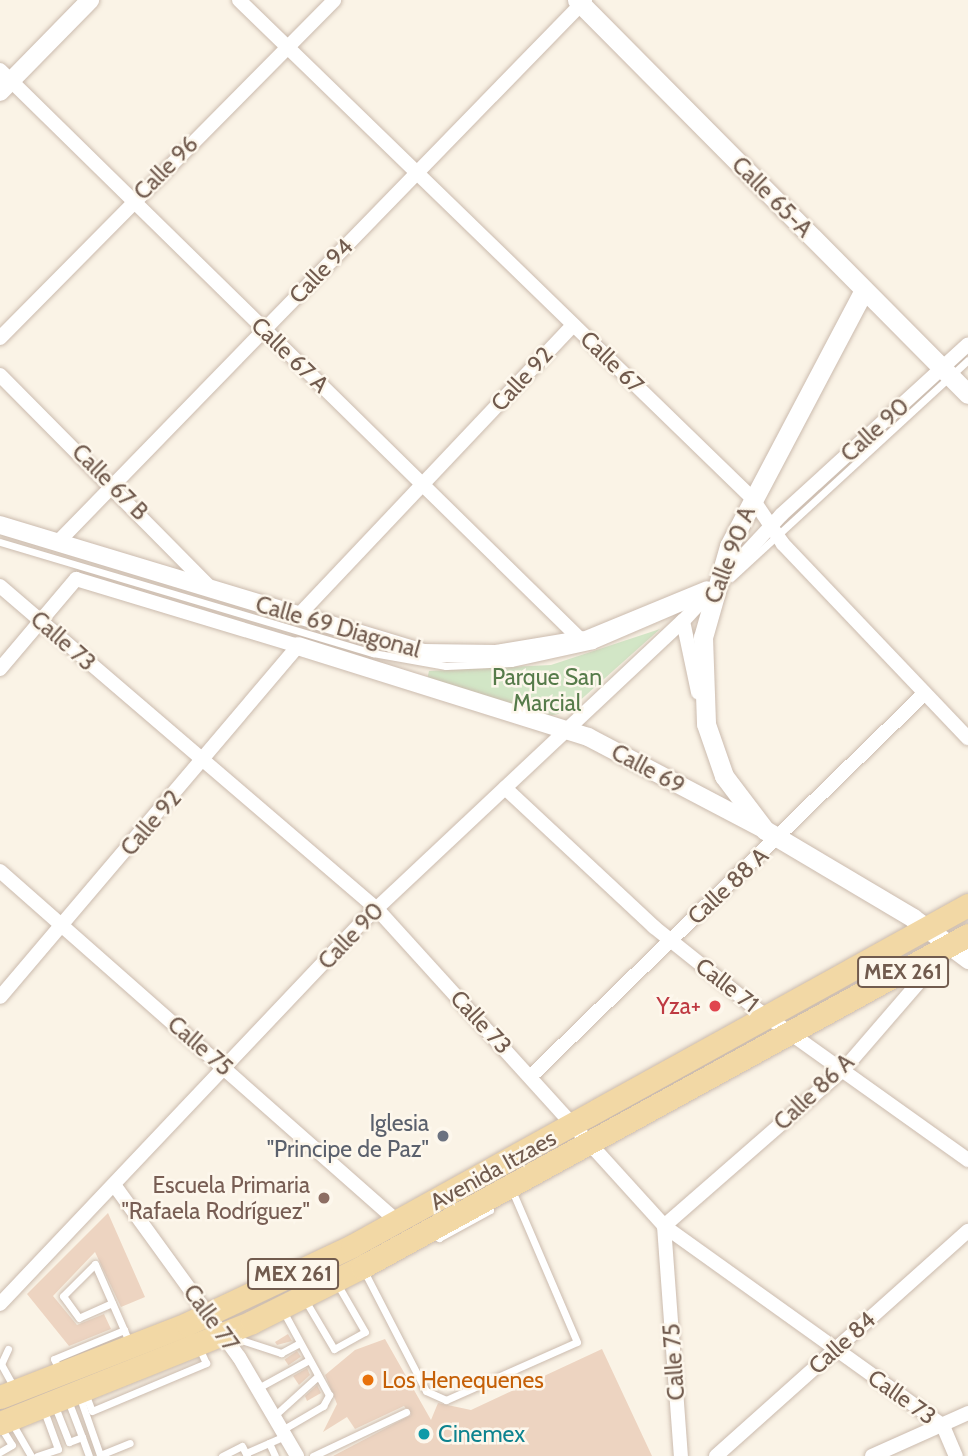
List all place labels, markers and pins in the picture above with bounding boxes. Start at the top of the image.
place label: Yza+ [657,992,701,1020]
marker: Yza+ [707,998,723,1014]
place label: Iglesia "Principe de Paz" [267,1109,429,1163]
marker: Iglesia "Principe de Paz" [435,1128,451,1144]
place label: Escuela Primaria "Rafaela Rodríguez" [121,1171,310,1225]
marker: Escuela Primaria "Rafaela Rodríguez" [316,1190,332,1206]
place label: Los Henequenes [382,1366,544,1394]
marker: Los Henequenes [360,1372,376,1388]
place label: Cinemex [438,1420,525,1448]
marker: Cinemex [416,1426,432,1442]

